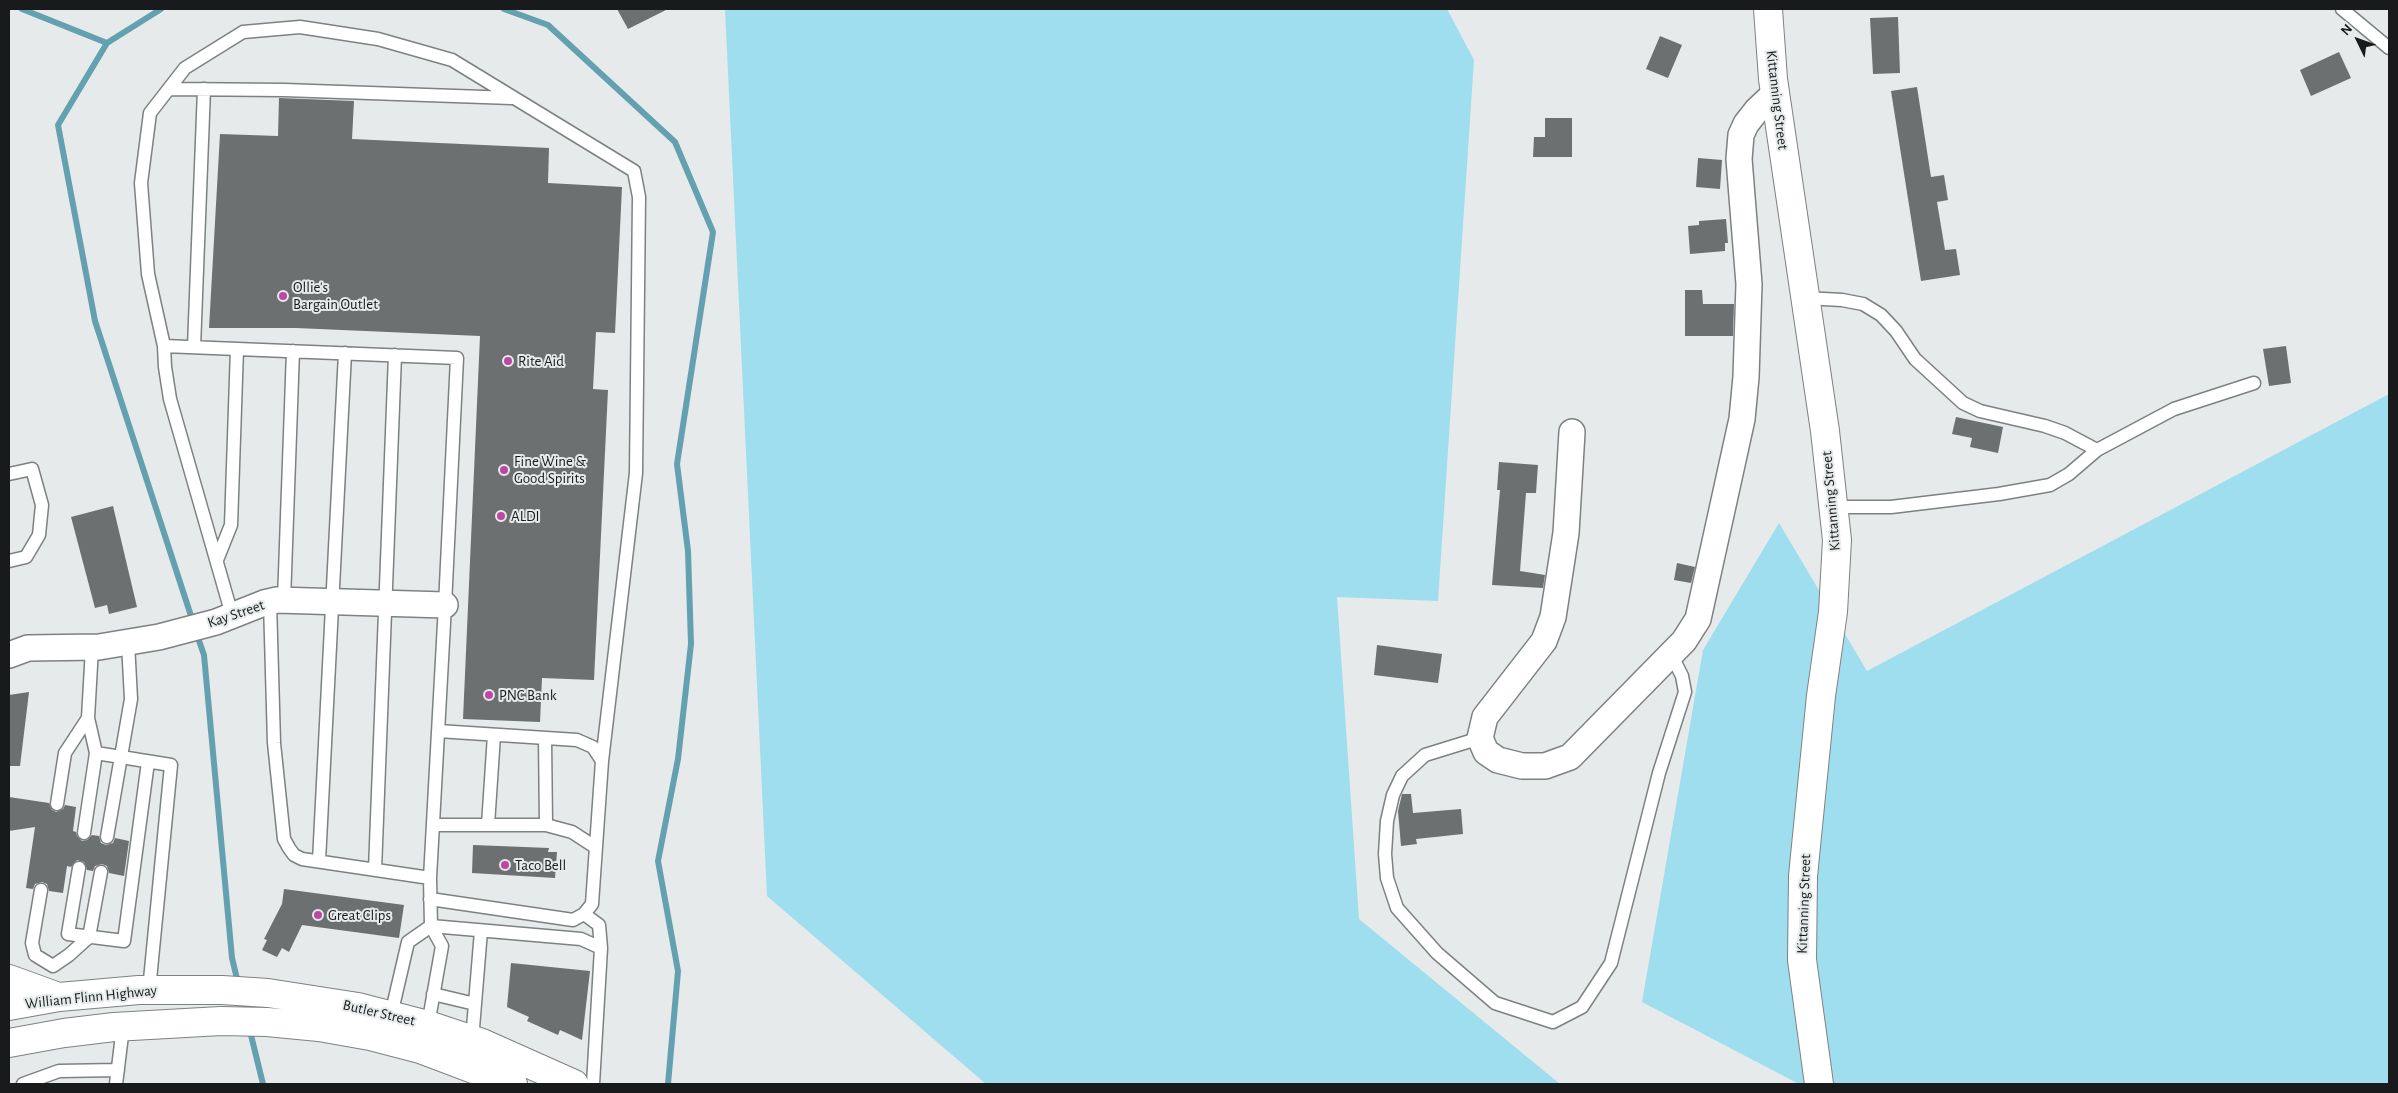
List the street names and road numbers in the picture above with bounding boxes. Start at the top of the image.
street label: Kittanning Street [1762,49,1792,151]
street label: Kittanning Street [1818,450,1844,552]
street label: Kay Street [205,596,267,632]
street label: Kittanning Street [1793,854,1815,954]
street label: William Flinn Highway [24,981,158,1013]
street label: Butler Street [341,996,417,1030]

